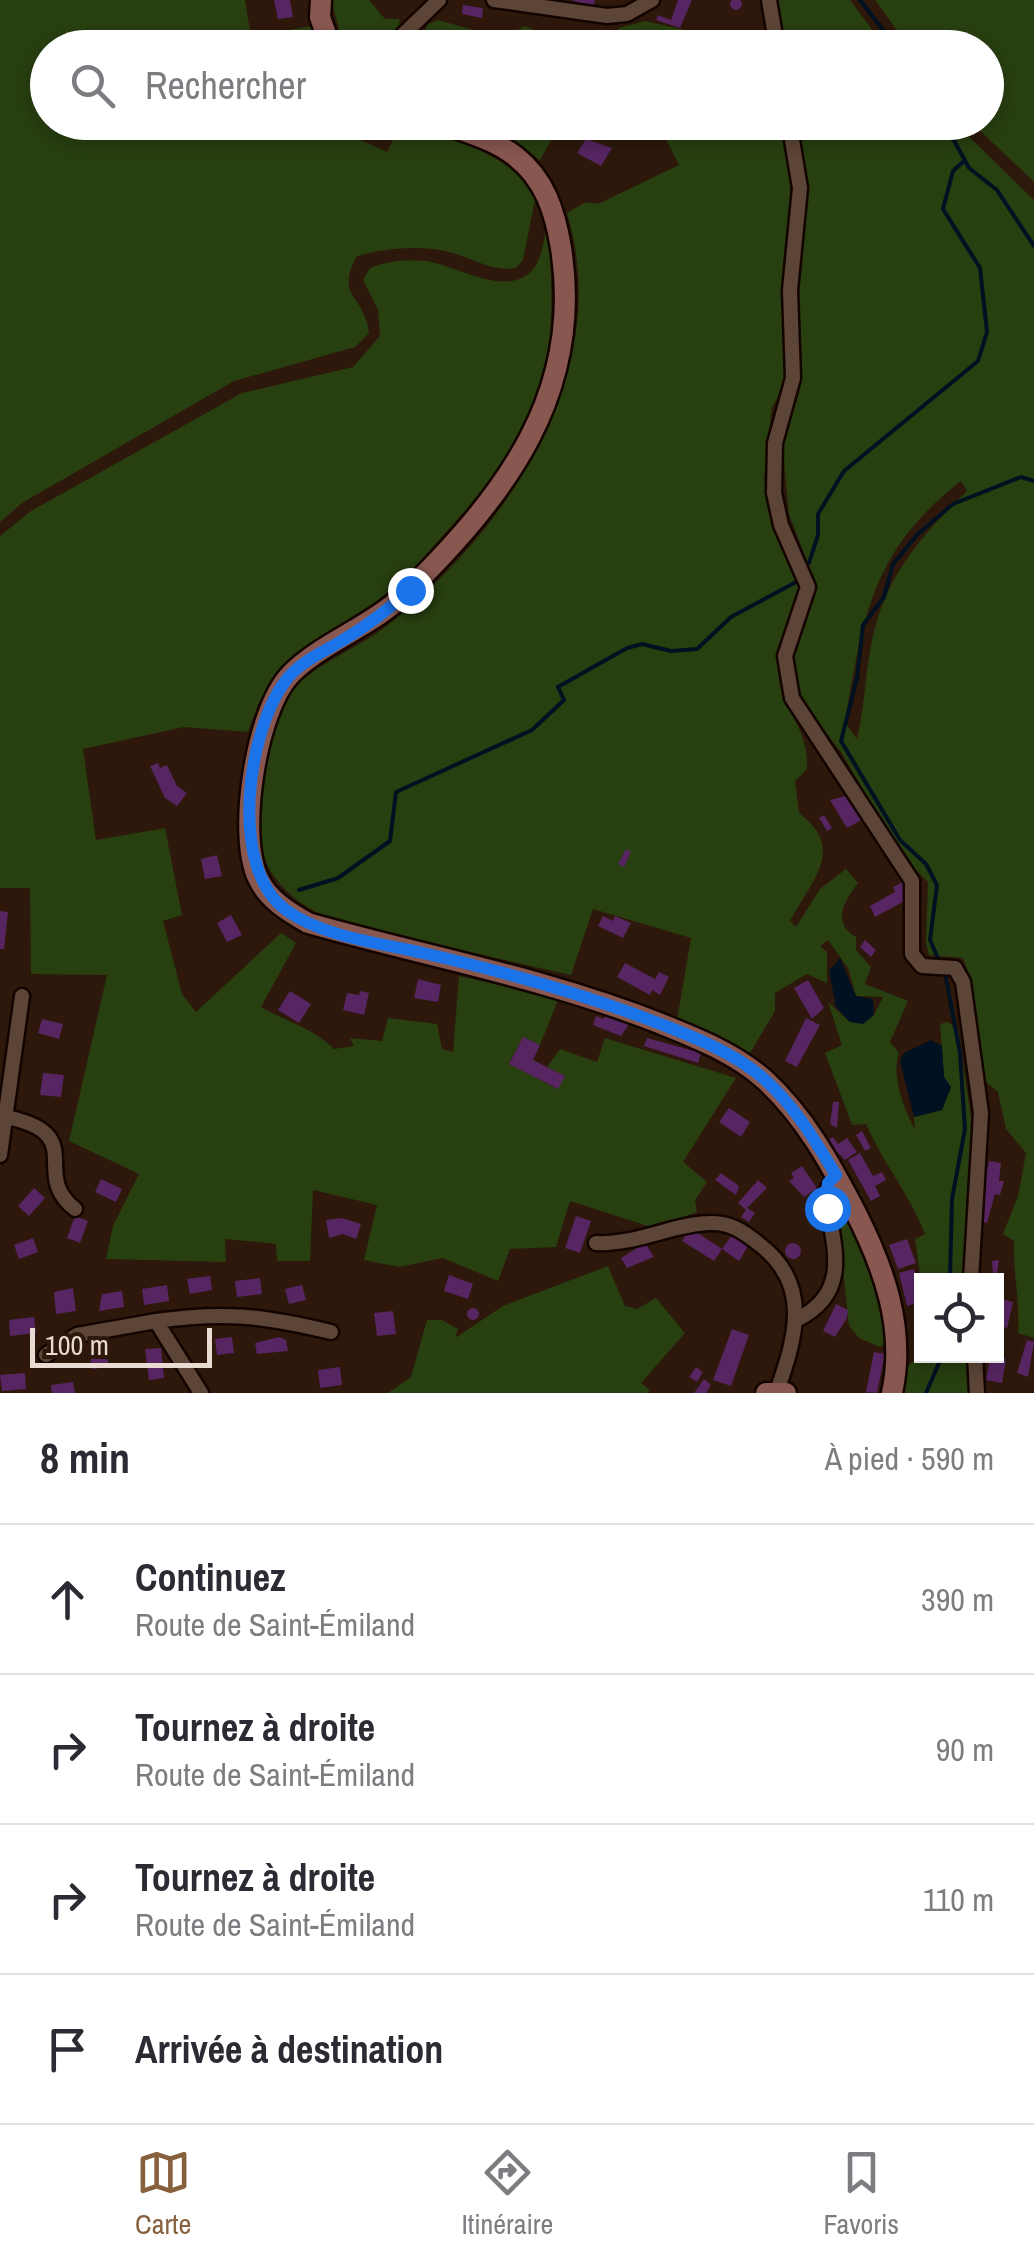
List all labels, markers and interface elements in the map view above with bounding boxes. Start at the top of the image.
search box [30,30,1004,140]
icon: search [65,58,120,113]
text: Rechercher [145,60,306,111]
route end [388,568,434,614]
route start [805,1186,851,1232]
map controls [914,1273,1004,1363]
button: locate [914,1273,1004,1363]
scale bar [30,1323,212,1368]
text: 100 m [45,1326,109,1364]
text: 8 min [40,1430,130,1486]
text: À pied · 590 m [825,1437,994,1480]
text: Continuez [135,1552,286,1603]
icon: ahead [40,1572,95,1627]
text: 390 m [921,1578,994,1621]
text: Route de Saint-Émiland [135,1603,415,1646]
text: Tournez à droite [135,1702,375,1753]
icon: right [40,1722,95,1777]
text: 90 m [936,1728,994,1771]
text: Route de Saint-Émiland [135,1753,415,1796]
text: Tournez à droite [135,1852,375,1903]
icon: right [40,1872,95,1927]
text: 110 m [923,1878,994,1921]
text: Route de Saint-Émiland [135,1903,415,1946]
icon: arrive [40,2022,95,2077]
text: Arrivée à destination [135,2024,443,2075]
tab: Carte [135,2145,191,2243]
tab: Itinéraire [461,2145,553,2243]
tab: Favoris [823,2145,899,2243]

